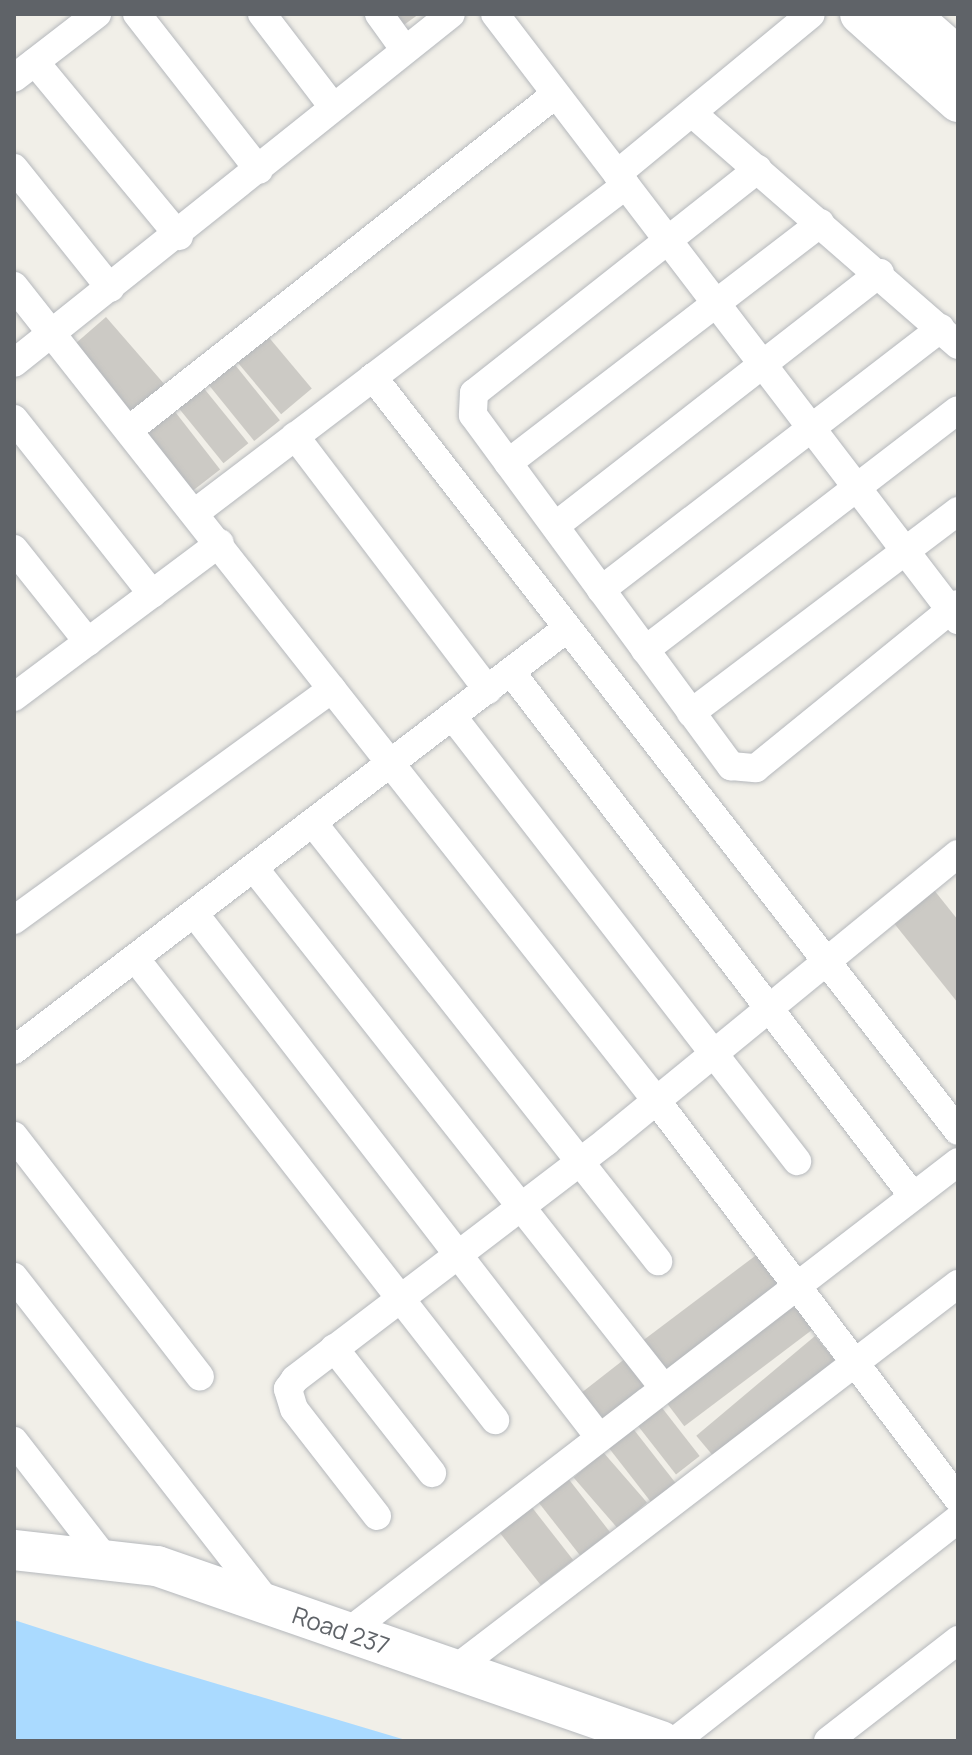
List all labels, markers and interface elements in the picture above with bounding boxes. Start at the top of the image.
street label: Road 237 [289,1600,393,1660]

